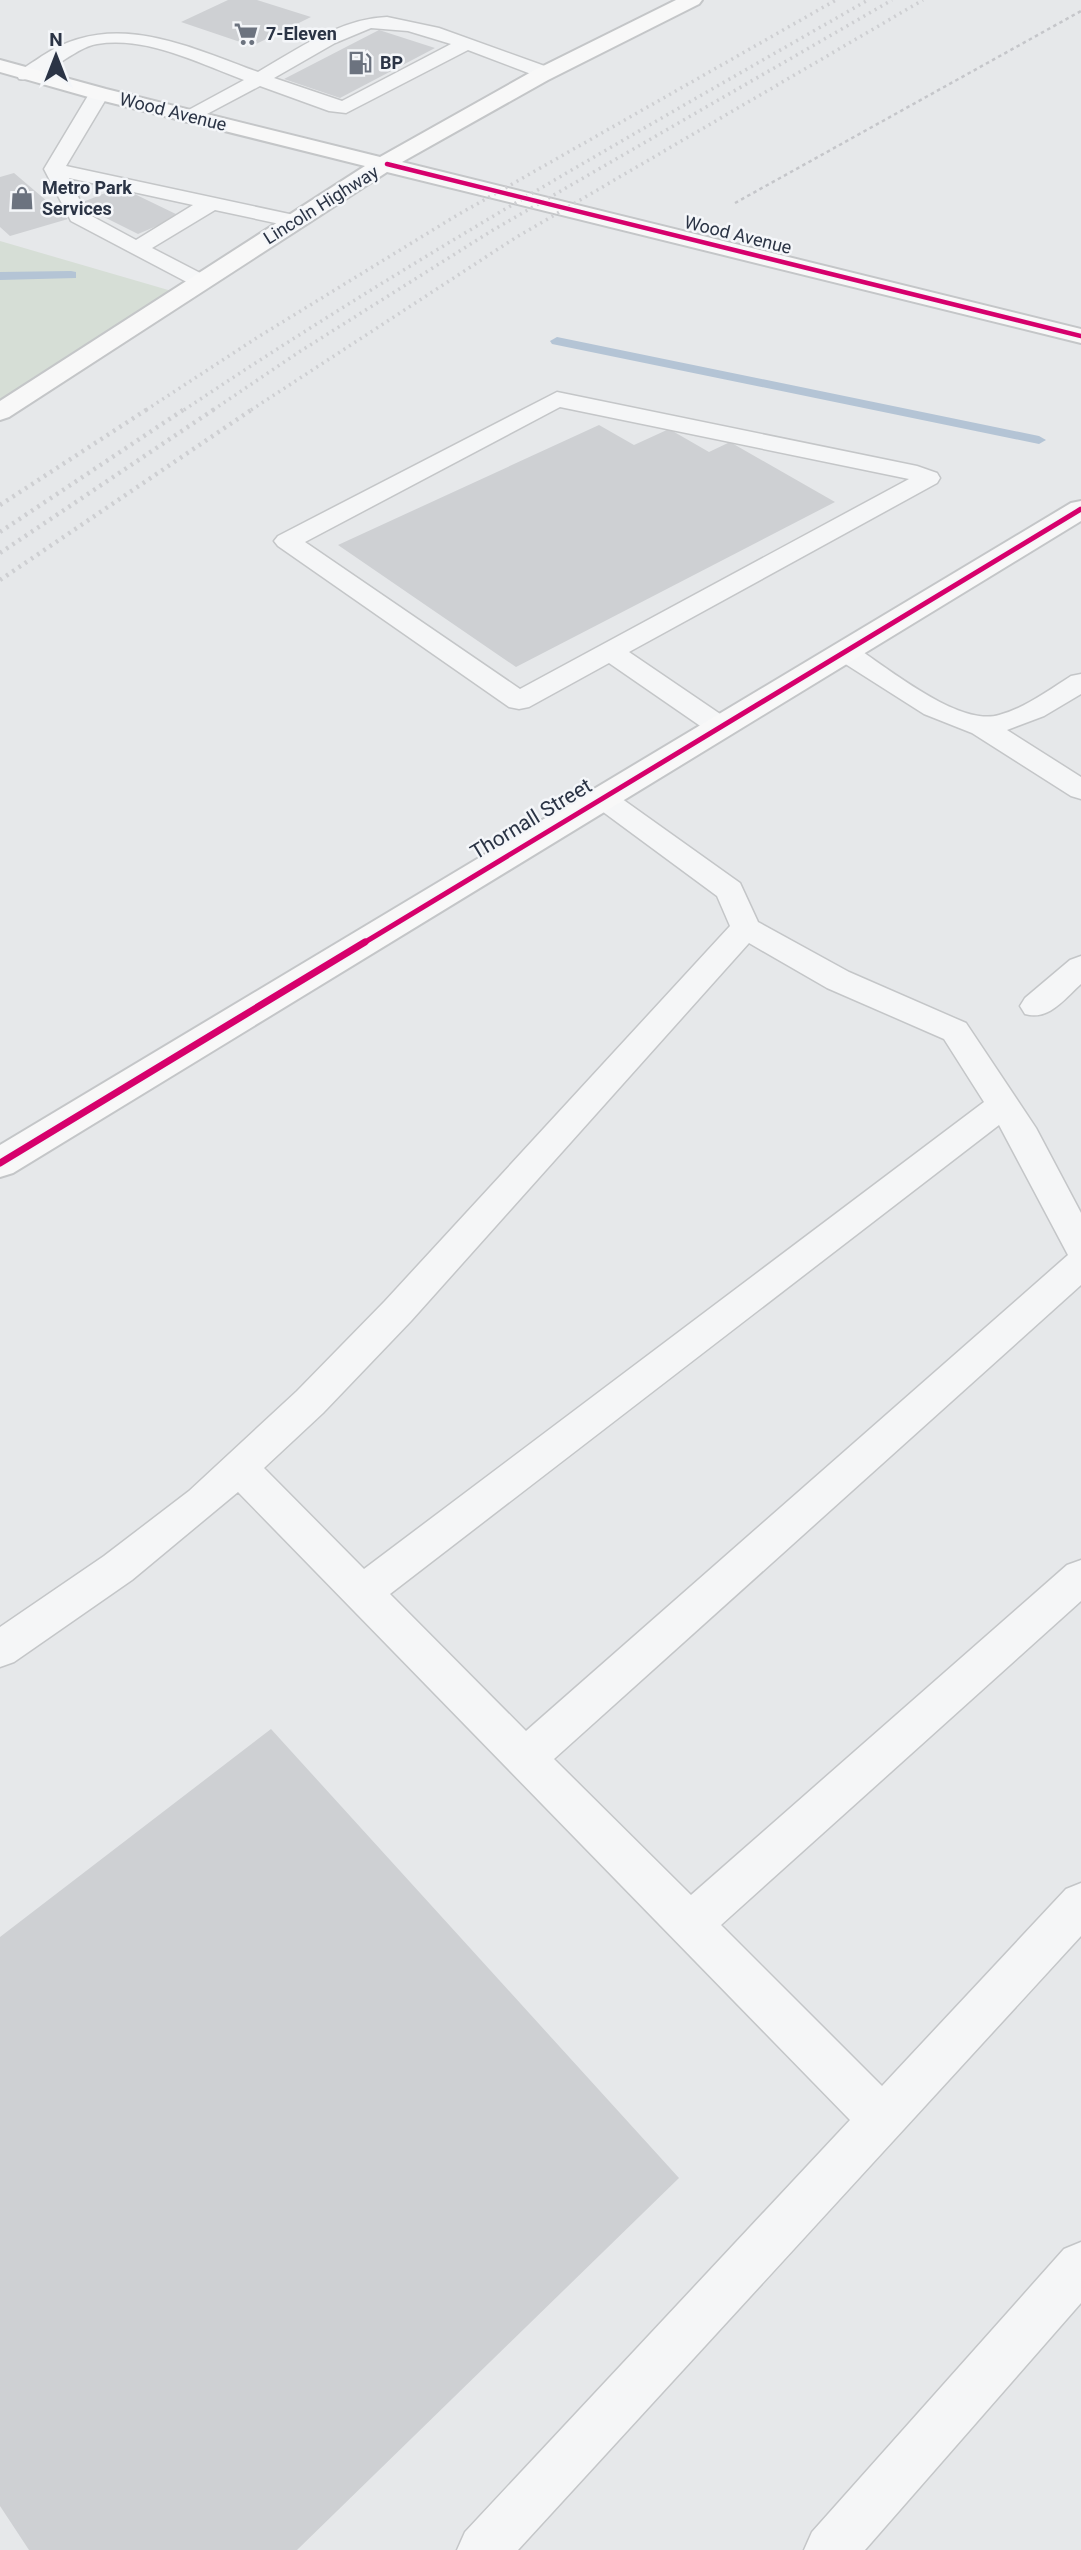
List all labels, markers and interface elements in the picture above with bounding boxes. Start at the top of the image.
supermarket icon: 7-Eleven [232,20,260,48]
north arrow [21,21,91,91]
place label: 7-Eleven [266,23,337,44]
text: N [49,28,63,51]
fuel station icon: BP [346,49,374,77]
place label: BP [380,52,403,73]
street label: Wood Avenue [117,88,229,135]
street label: Lincoln Highway [259,161,382,248]
place label: Metro Park Services [42,177,132,219]
shop icon: Metro Park Services [8,184,36,212]
street label: Wood Avenue [682,211,794,258]
street label: Thornall Street [466,773,596,865]

